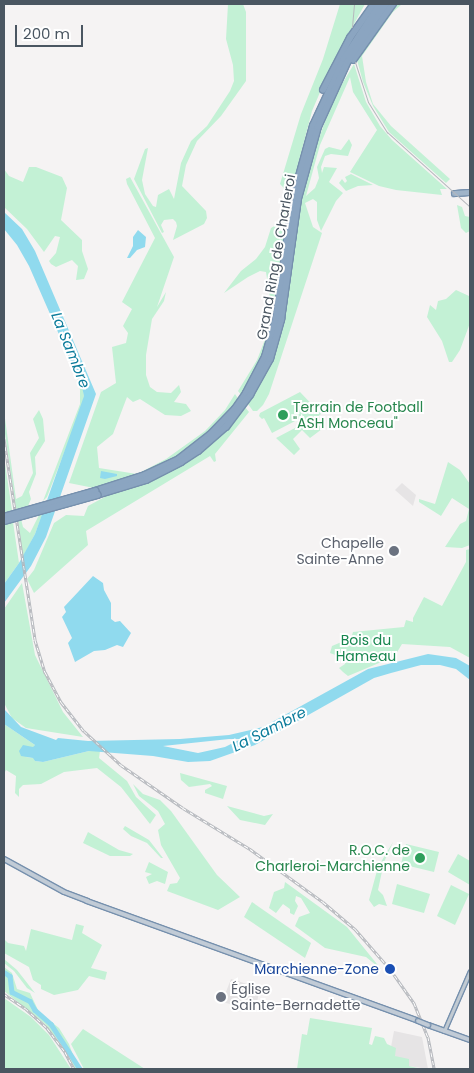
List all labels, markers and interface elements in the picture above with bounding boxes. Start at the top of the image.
scale bar [18,15,85,47]
text: 200 m [23,23,70,44]
street label: Grand Ring de Charleroi [253,173,299,341]
water label: La Sambre [48,309,94,391]
place label: Terrain de Football "ASH Monceau" [293,399,423,432]
marker: Terrain de Football "ASH Monceau" [277,409,289,421]
place label: Chapelle Sainte-Anne [296,535,384,568]
marker: Chapelle Sainte-Anne [388,545,400,557]
park label: Bois du Hameau [336,632,396,664]
water label: La Sambre [229,703,309,755]
place label: R.O.C. de Charleroi-Marchienne [255,842,410,874]
marker: R.O.C. de Charleroi-Marchienne [414,852,426,864]
place label: Marchienne-Zone [254,961,379,977]
marker: Marchienne-Zone [383,962,397,976]
place label: Église Sainte-Bernadette [231,981,360,1014]
marker: Église Sainte-Bernadette [215,991,227,1003]

